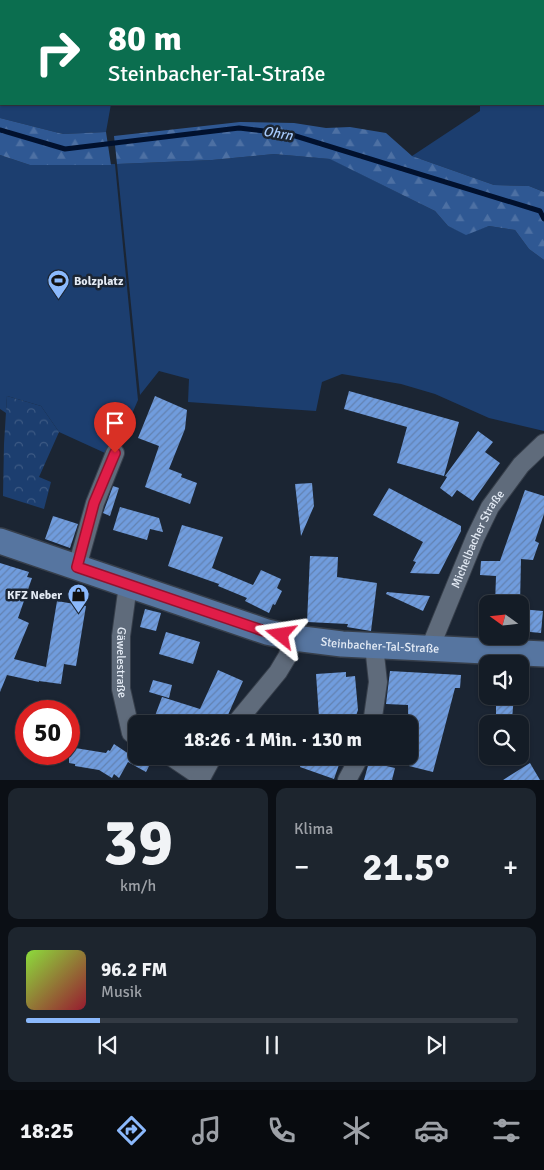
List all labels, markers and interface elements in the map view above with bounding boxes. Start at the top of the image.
text: 80 m [108,17,182,60]
icon: right [25,20,90,85]
text: Steinbacher-Tal-Straße [108,60,325,87]
water label: Ohrn [262,123,294,144]
sports icon: Bolzplatz [46,269,70,300]
place label: Bolzplatz [74,274,124,289]
pin [94,402,136,453]
icon: arrive [101,409,129,437]
street label: Michelbacher Straße [448,487,508,591]
shop icon: KFZ Neber [66,583,90,614]
place label: KFZ Neber [7,588,62,603]
north arrow [479,595,529,645]
map controls [479,595,529,765]
position arrow [254,608,306,660]
street label: Gäwelestraße [113,626,130,700]
street label: Steinbacher-Tal-Straße [320,634,440,657]
button: sound [479,655,529,705]
speed limit sign: 50 [15,700,80,765]
button: search [479,715,529,765]
text: 18:26 · 1 Min. · 130 m [184,728,362,752]
text: 39 [103,803,173,883]
text: Klima [294,819,333,839]
text: 21.5° [362,844,450,891]
text: − [294,850,309,884]
text: + [503,850,518,884]
text: km/h [120,876,156,896]
text: 96.2 FM [101,958,167,982]
text: Musik [101,982,142,1002]
icon: previous [94,1031,122,1059]
icon: pause [258,1031,286,1059]
icon: next [422,1031,450,1059]
icon: directions [114,1113,149,1148]
icon: music [189,1113,224,1148]
icon: phone [264,1113,299,1148]
icon: climate [339,1113,374,1148]
icon: car [414,1113,449,1148]
icon: filters [489,1113,524,1148]
text: 18:25 [20,1117,74,1144]

